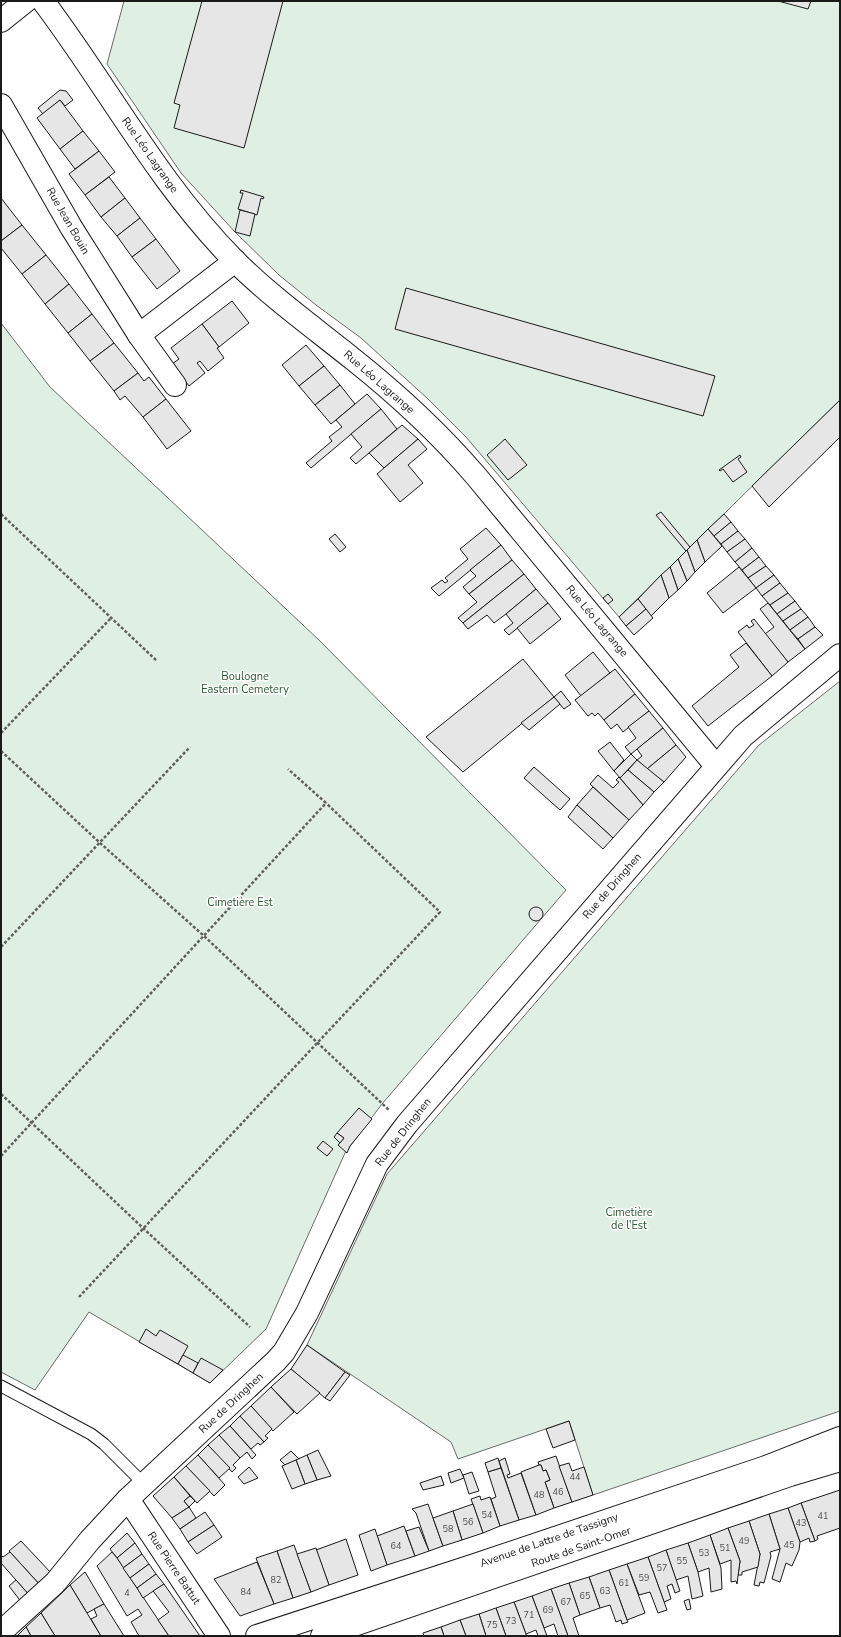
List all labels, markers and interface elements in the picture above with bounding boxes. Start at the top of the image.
street label: Rue Léo Lagrange [118,114,182,196]
street label: Rue Jean Bouin [43,185,93,257]
street label: Rue Léo Lagrange [340,347,418,417]
street label: Rue Léo Lagrange [563,582,632,660]
park label: Boulogne Eastern Cemetery [201,669,289,697]
street label: Rue de Dringhen [579,850,645,922]
park label: Cimetière Est [207,895,273,910]
street label: Rue de Dringhen [372,1095,434,1169]
park label: Cimetière de l'Est [605,1205,653,1233]
street label: Rue de Dringhen [196,1369,266,1437]
house number: 44 [570,1471,581,1483]
house number: 46 [553,1486,563,1498]
house number: 48 [534,1489,544,1501]
street label: Avenue de Lattre de Tassigny [478,1509,621,1571]
house number: 54 [482,1509,493,1521]
house number: 41 [818,1510,828,1522]
house number: 56 [463,1516,473,1528]
house number: 43 [796,1517,806,1529]
house number: 58 [443,1523,453,1535]
street label: Route de Saint-Omer [529,1523,633,1571]
street label: Rue Pierre Battut [144,1529,204,1608]
house number: 49 [739,1535,749,1547]
house number: 45 [784,1539,794,1551]
house number: 64 [391,1540,402,1552]
house number: 51 [720,1542,730,1554]
house number: 53 [699,1547,709,1559]
house number: 55 [677,1555,687,1567]
house number: 57 [657,1562,667,1574]
house number: 59 [639,1572,649,1584]
house number: 82 [271,1574,281,1586]
house number: 61 [619,1577,629,1589]
house number: 63 [600,1585,610,1597]
house number: 84 [241,1586,252,1598]
house number: 4 [124,1587,130,1599]
house number: 65 [580,1590,590,1602]
house number: 67 [561,1596,571,1608]
house number: 69 [543,1604,553,1616]
house number: 71 [524,1609,534,1621]
house number: 73 [506,1615,516,1627]
house number: 75 [487,1619,497,1631]

